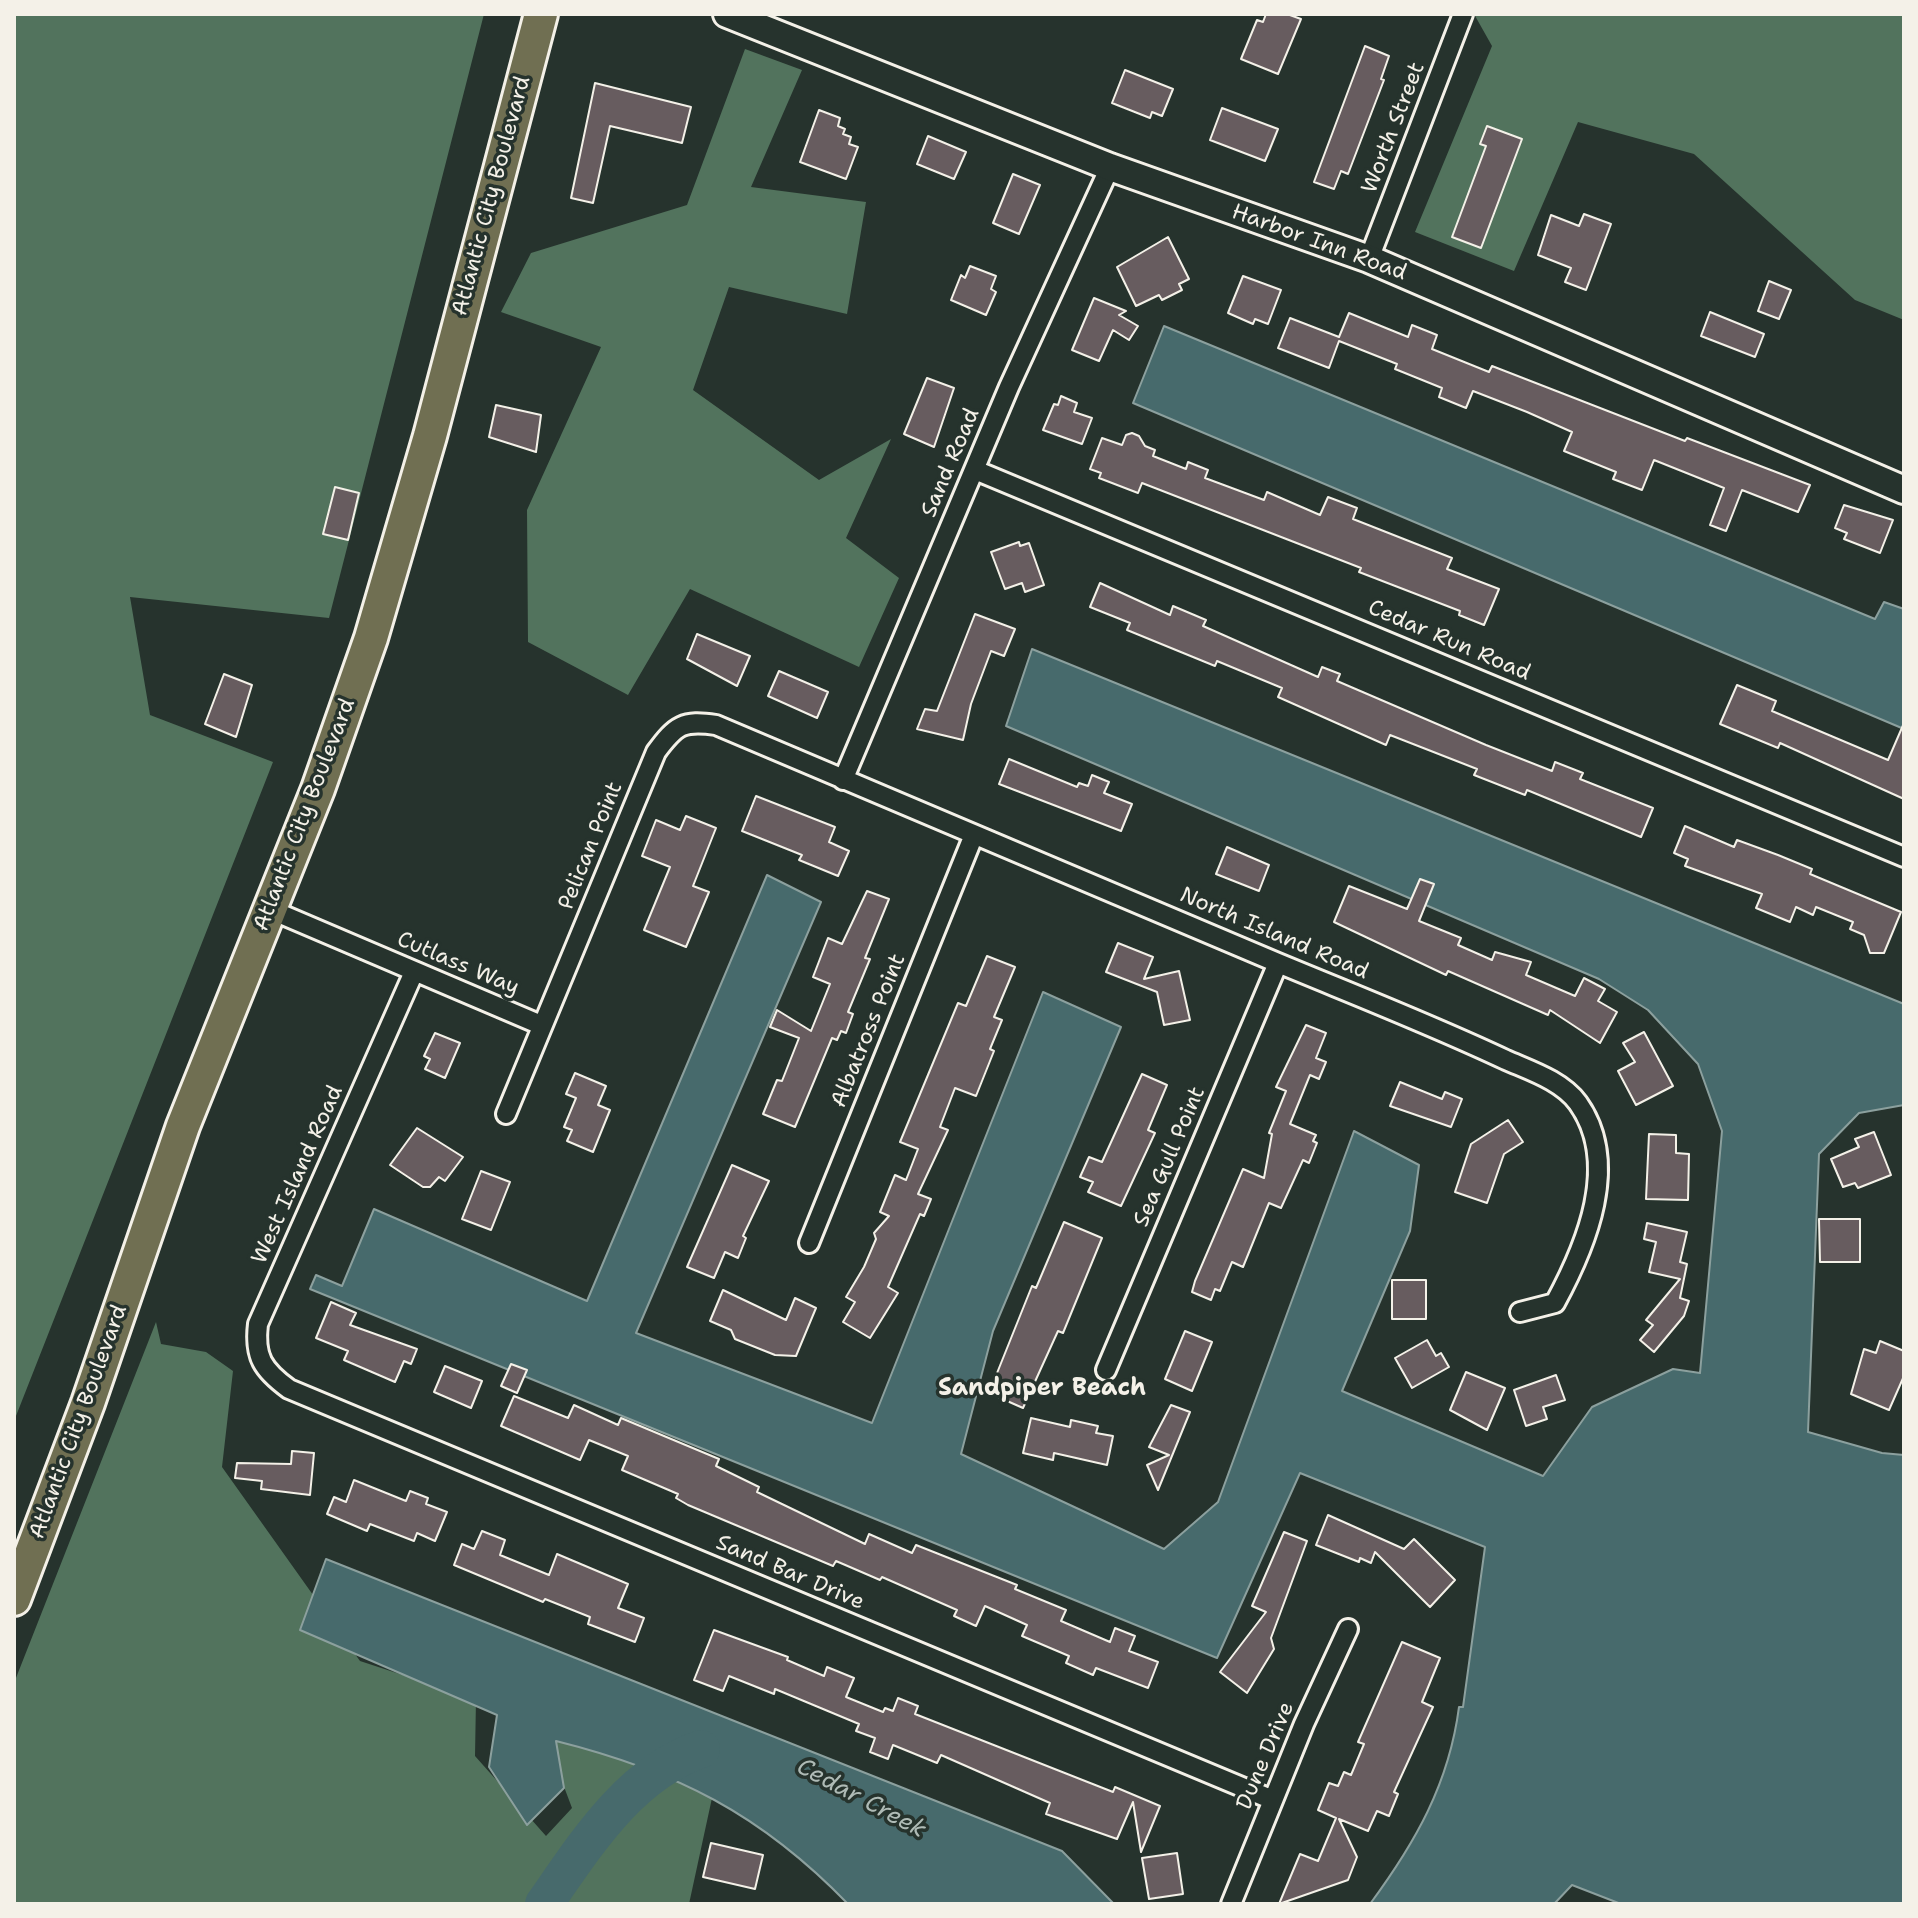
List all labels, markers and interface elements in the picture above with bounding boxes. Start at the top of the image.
street label: Worth Street [1357,59,1431,197]
street label: Atlantic City Boulevard [447,73,537,319]
street label: Harbor Inn Road [1228,199,1410,287]
street label: Sand Road [916,405,986,521]
street label: Cedar Run Road [1364,595,1534,687]
street label: Atlantic City Boulevard [248,695,362,935]
street label: Pelican Point [553,778,629,914]
street label: North Island Road [1176,882,1372,986]
street label: Cutlass Way [393,926,523,1002]
street label: Albatross Point [826,950,912,1112]
street label: West Island Road [247,1082,349,1268]
street label: Sea Gull Point [1129,1083,1211,1231]
street label: Atlantic City Boulevard [24,1302,134,1542]
district label: Sandpiper Beach [938,1375,1146,1403]
street label: Sand Bar Drive [712,1530,868,1616]
street label: Dune Drive [1231,1698,1301,1814]
water label: Cedar Creek [791,1753,931,1845]

